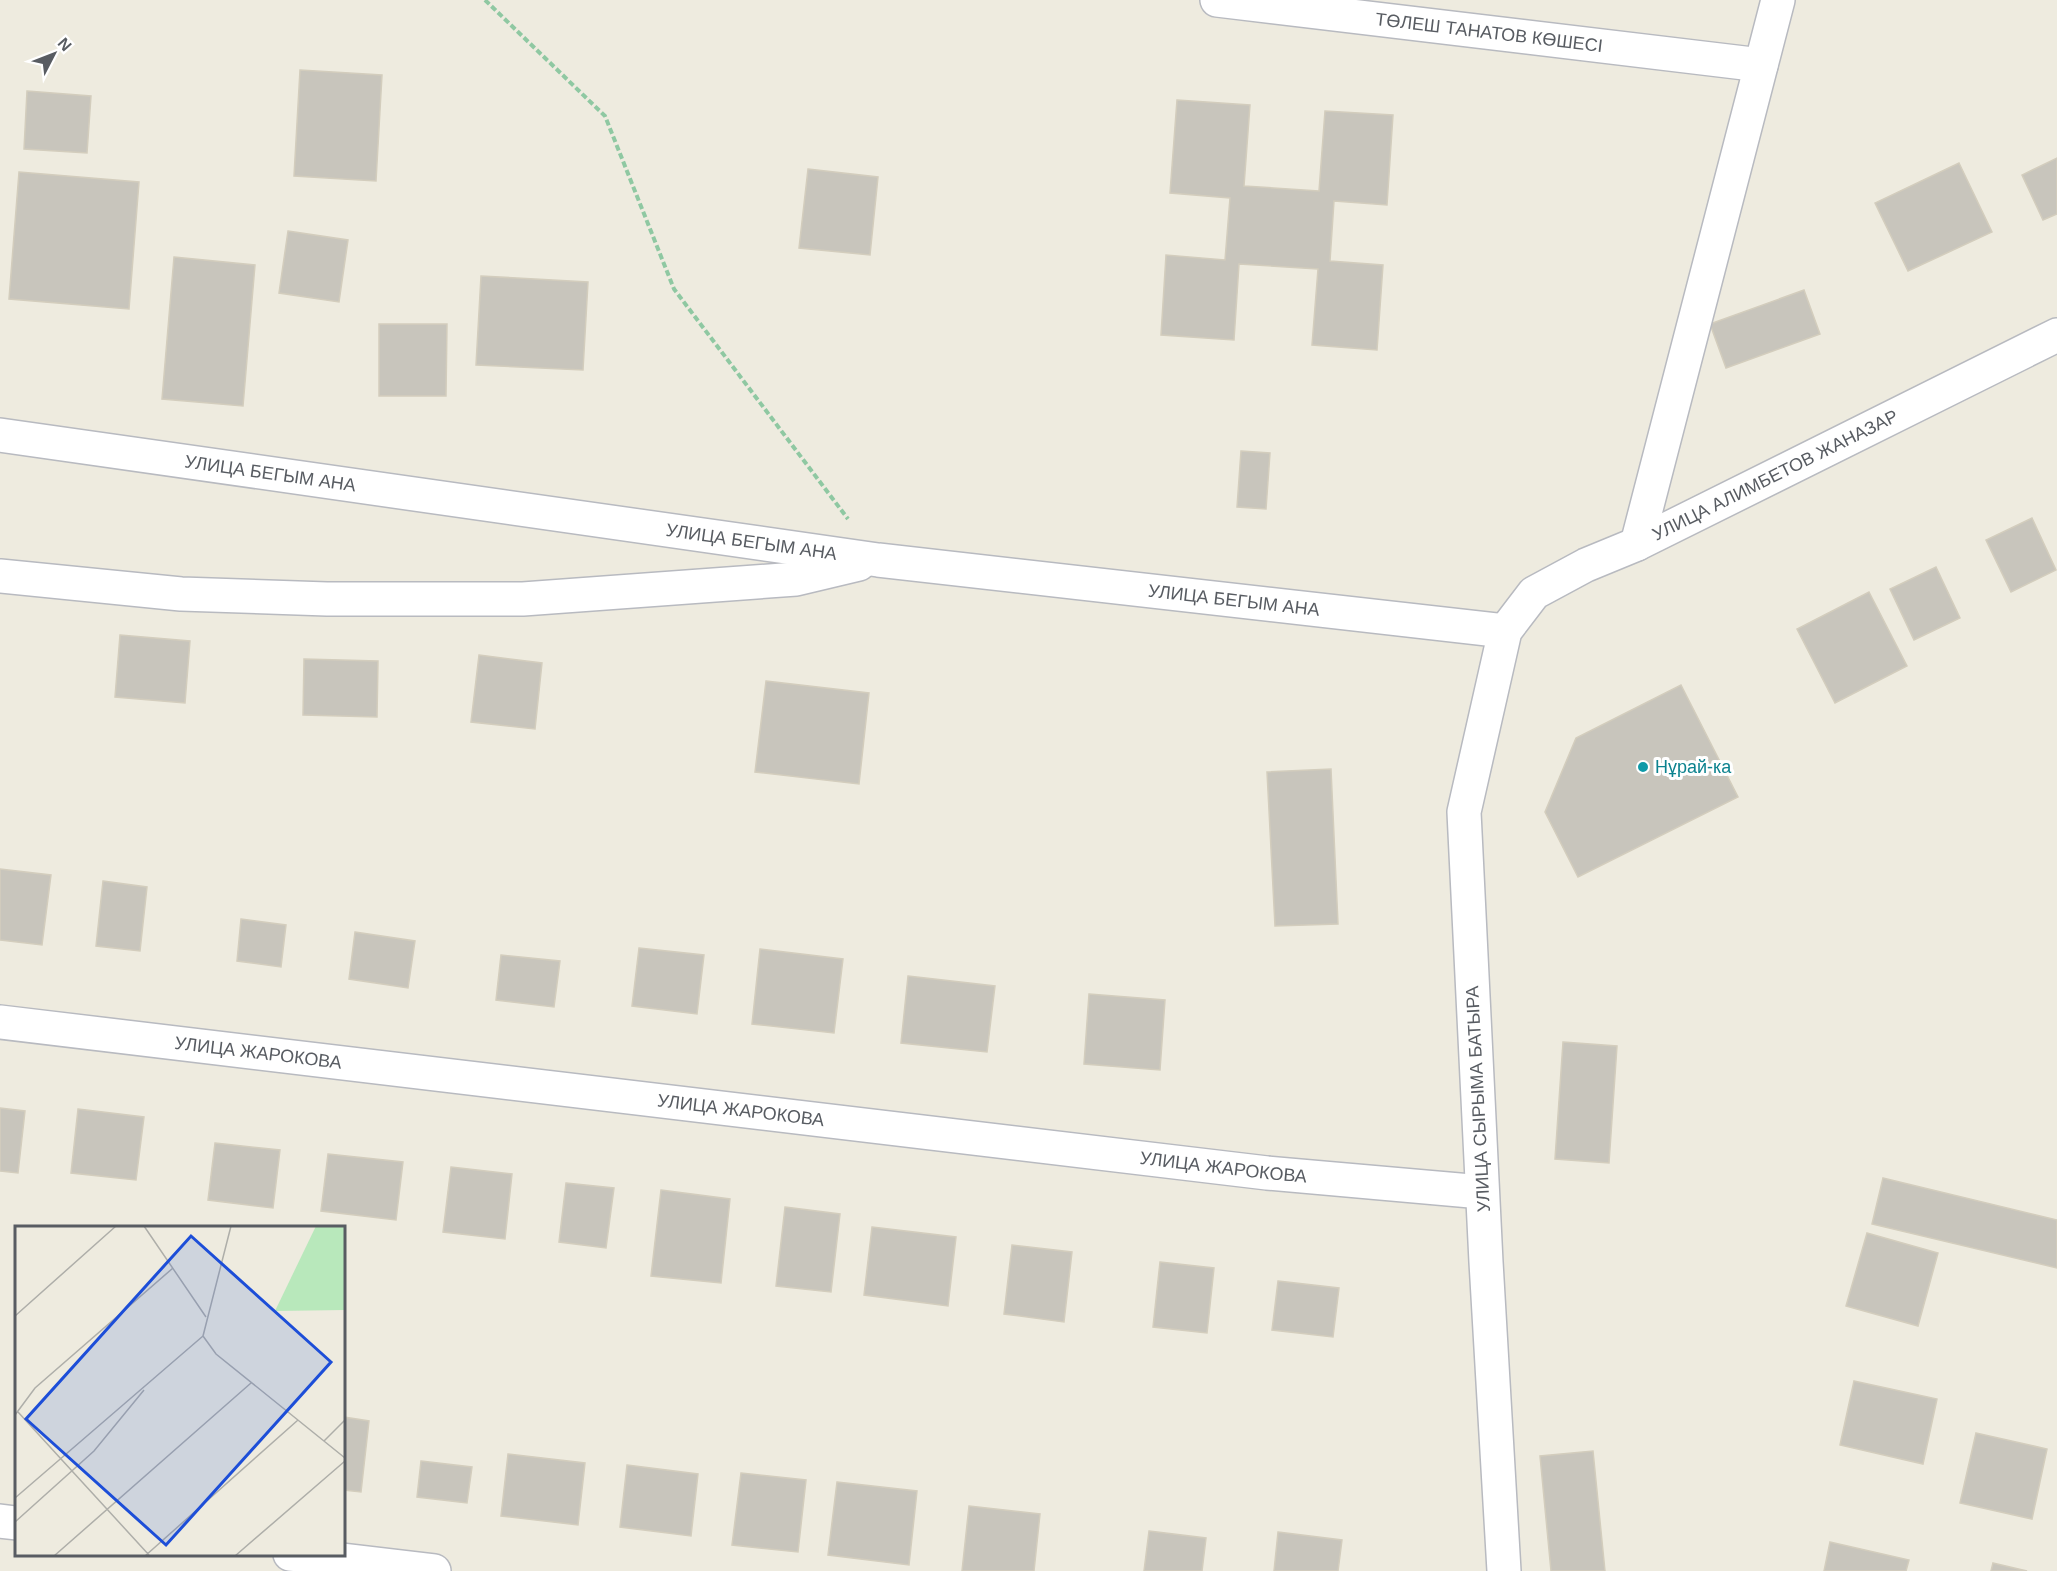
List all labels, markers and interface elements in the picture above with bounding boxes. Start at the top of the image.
street label: ТӨЛЕШ ТАНАТОВ КӨШЕСІ [1374,9,1604,56]
north arrow [24,24,84,84]
text: N [55,34,75,54]
street label: УЛИЦА АЛИМБЕТОВ ЖАНАЗАР [1649,406,1901,545]
street label: УЛИЦА БЕГЫМ АНА [183,451,357,496]
street label: УЛИЦА БЕГЫМ АНА [665,520,838,564]
street label: УЛИЦА БЕГЫМ АНА [1147,581,1321,620]
place label: Нұрай-ка [1655,757,1732,777]
marker: Нұрай-ка [1636,760,1650,774]
street label: УЛИЦА СЫРЫМА БАТЫРА [1462,985,1494,1213]
street label: УЛИЦА ЖАРОКОВА [174,1033,343,1073]
street label: УЛИЦА ЖАРОКОВА [656,1090,825,1130]
street label: УЛИЦА ЖАРОКОВА [1139,1148,1308,1186]
inset map [15,1226,345,1556]

